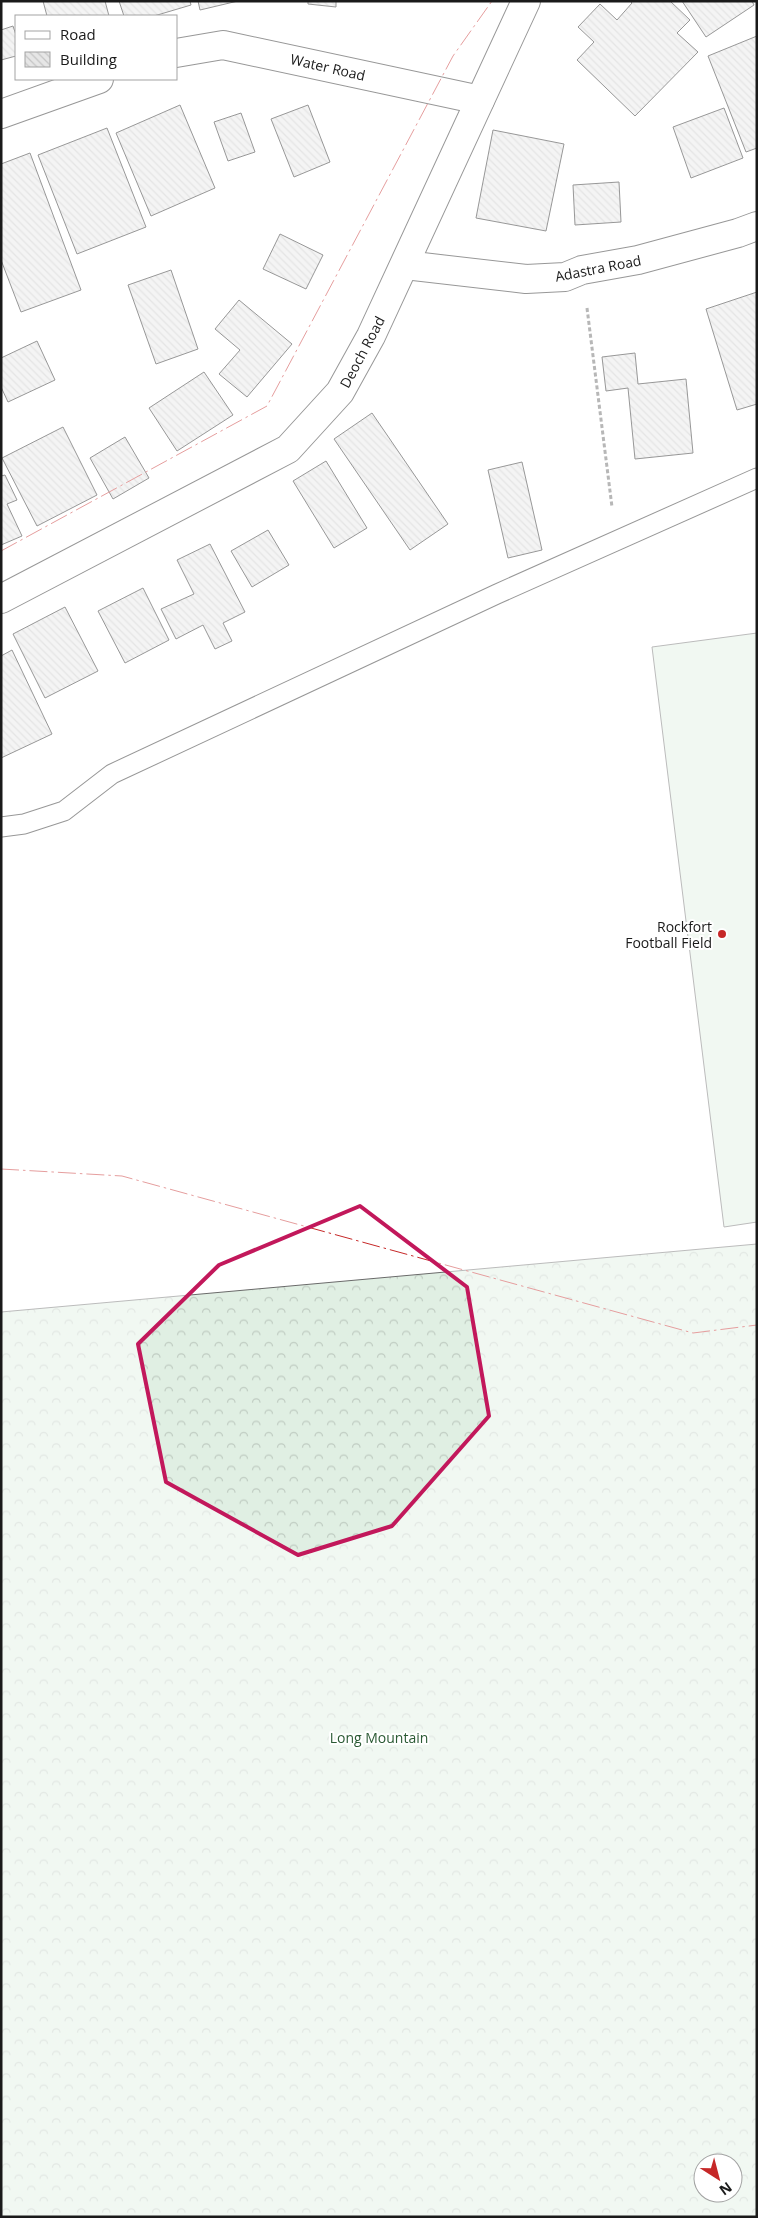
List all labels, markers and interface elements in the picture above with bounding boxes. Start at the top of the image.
legend [15,15,178,80]
text: Road [60,24,96,44]
text: Building [60,49,117,69]
street label: Water Road [289,49,367,85]
street label: Adastra Road [553,250,643,286]
street label: Deoch Road [335,313,389,391]
place label: Rockfort Football Field [625,917,712,952]
marker: Rockfort Football Field [716,928,728,940]
park label: Long Mountain [330,1728,428,1747]
north arrow [693,2153,743,2203]
text: N [716,2178,736,2200]

